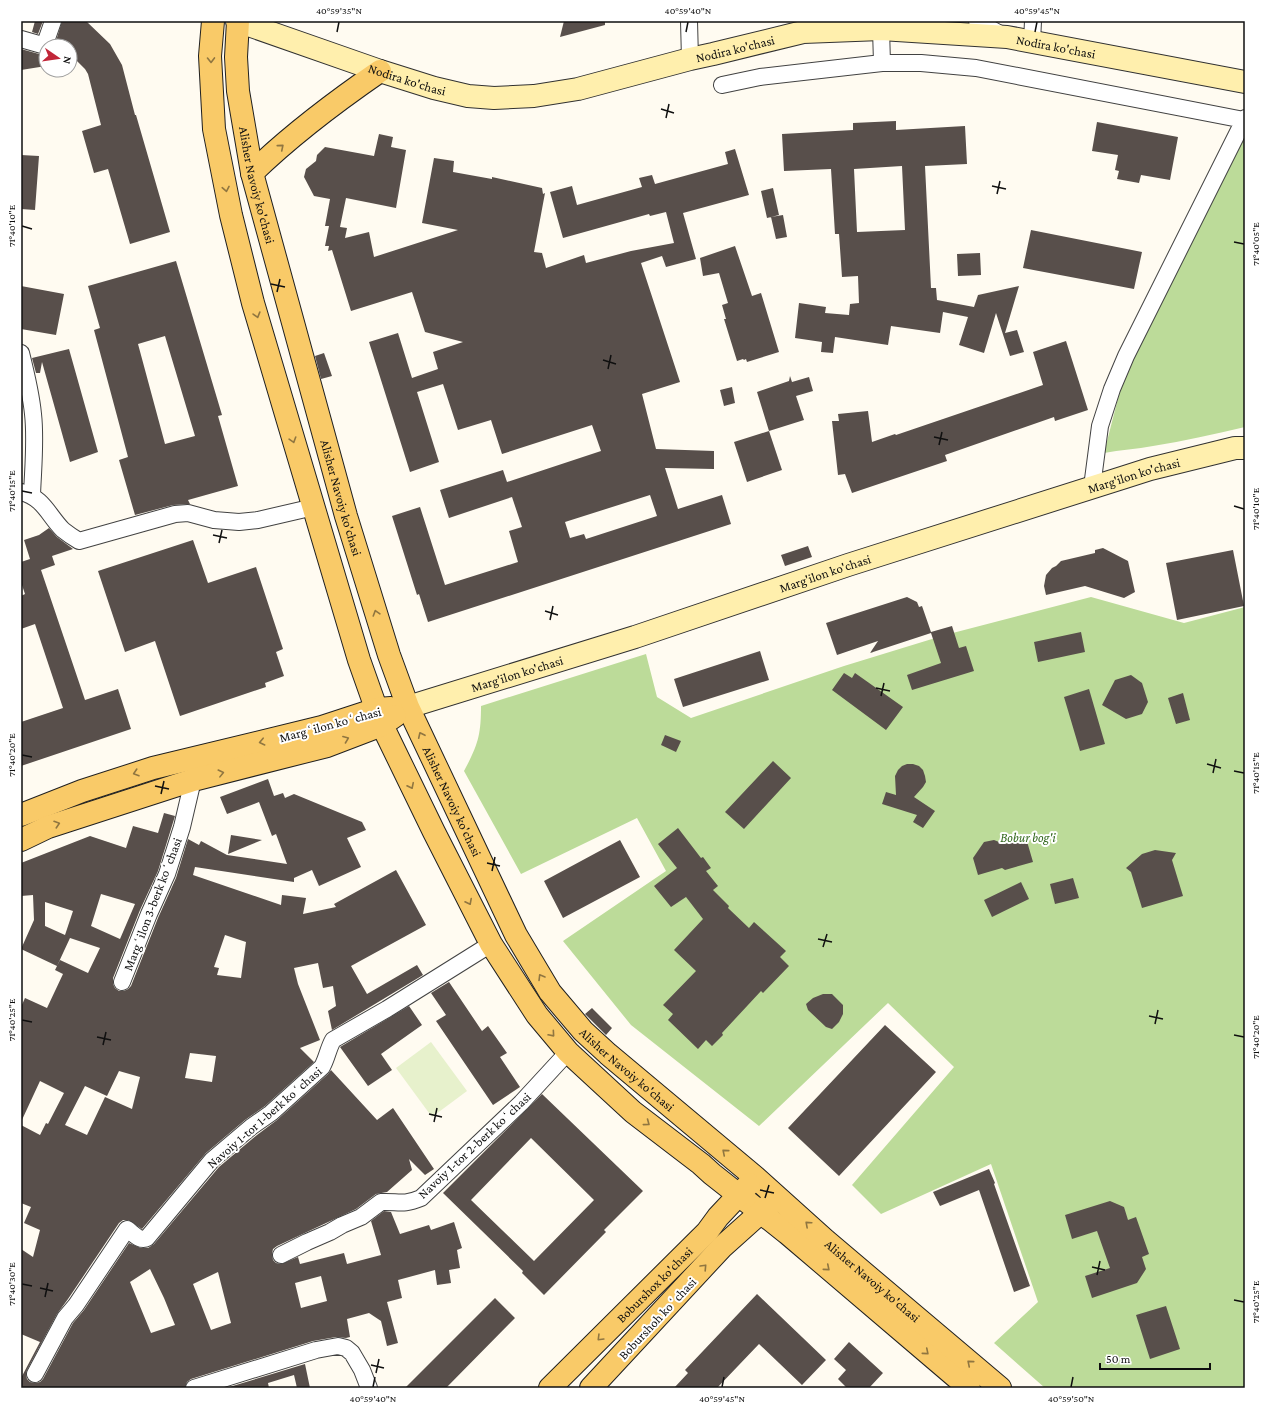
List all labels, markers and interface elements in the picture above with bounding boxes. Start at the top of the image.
text: 40°59'35"N [316,5,362,16]
text: 40°59'40"N [665,5,712,16]
text: 40°59'45"N [1014,5,1060,16]
street label: Nodira ko'chasi [694,32,777,66]
street label: Nodira ko'chasi [1015,32,1097,62]
north arrow [38,38,78,78]
text: N [61,55,74,66]
one-way arrow [206,57,215,63]
street label: Nodira ko'chasi [366,61,448,99]
street label: Alisher Navoiy ko'chasi [236,125,278,246]
one-way arrow [276,144,283,151]
one-way arrow [221,186,229,192]
text: 71°40'10"E [6,204,17,247]
text: 71°40'05"E [1250,222,1261,266]
one-way arrow [252,312,260,318]
one-way arrow [288,436,297,443]
street label: Alisher Navoiy ko'chasi [317,438,365,558]
street label: Marg'ilon ko'chasi [1086,455,1182,496]
text: 71°40'15"E [6,470,17,512]
text: 71°40'10"E [1250,487,1261,530]
street label: Marg'ilon ko'chasi [777,551,873,596]
one-way arrow [372,610,381,617]
street label: Marg'ilon ko'chasi [469,652,566,695]
street label: Margʻilon koʻchasi [278,704,383,745]
one-way arrow [418,732,426,739]
text: 71°40'20"E [6,733,17,777]
one-way arrow [343,735,350,743]
one-way arrow [259,737,265,745]
street label: Alisher Navoiy ko'chasi [420,744,485,859]
text: 71°40'15"E [1250,752,1261,794]
one-way arrow [132,769,139,777]
one-way arrow [218,769,224,777]
one-way arrow [406,781,413,789]
one-way arrow [53,821,60,829]
park label: Bobur bog'i [1000,830,1056,845]
street label: Margʻilon 3-berk koʻchasi [120,835,185,973]
one-way arrow [464,897,472,905]
one-way arrow [538,974,546,981]
text: 71°40'25"E [6,998,17,1041]
text: 71°40'20"E [1250,1015,1261,1059]
street label: Alisher Navoiy ko'chasi [576,1025,678,1115]
one-way arrow [548,1029,555,1036]
street label: Navoiy 1-tor 1-berk koʻchasi [204,1063,325,1171]
street label: Navoiy 1-tor 2-berk koʻchasi [415,1089,534,1202]
one-way arrow [642,1118,649,1125]
one-way arrow [723,1150,730,1157]
one-way arrow [805,1221,812,1228]
street label: Alisher Navoiy ko'chasi [822,1236,924,1326]
street label: Boburshox ko'chasi [613,1243,696,1326]
text: 71°40'30"E [6,1262,17,1306]
one-way arrow [823,1263,830,1270]
one-way arrow [699,1265,706,1272]
street label: Boburshoh koʻchasi [616,1274,700,1362]
text: 71°40'25"E [1250,1280,1261,1323]
one-way arrow [597,1333,605,1341]
scale bar [1100,1345,1210,1371]
one-way arrow [922,1347,929,1354]
text: 50 m [1106,1352,1131,1366]
one-way arrow [968,1360,975,1367]
text: 40°59'40"N [350,1393,397,1404]
text: 40°59'45"N [699,1393,745,1404]
text: 40°59'50"N [1048,1393,1095,1404]

